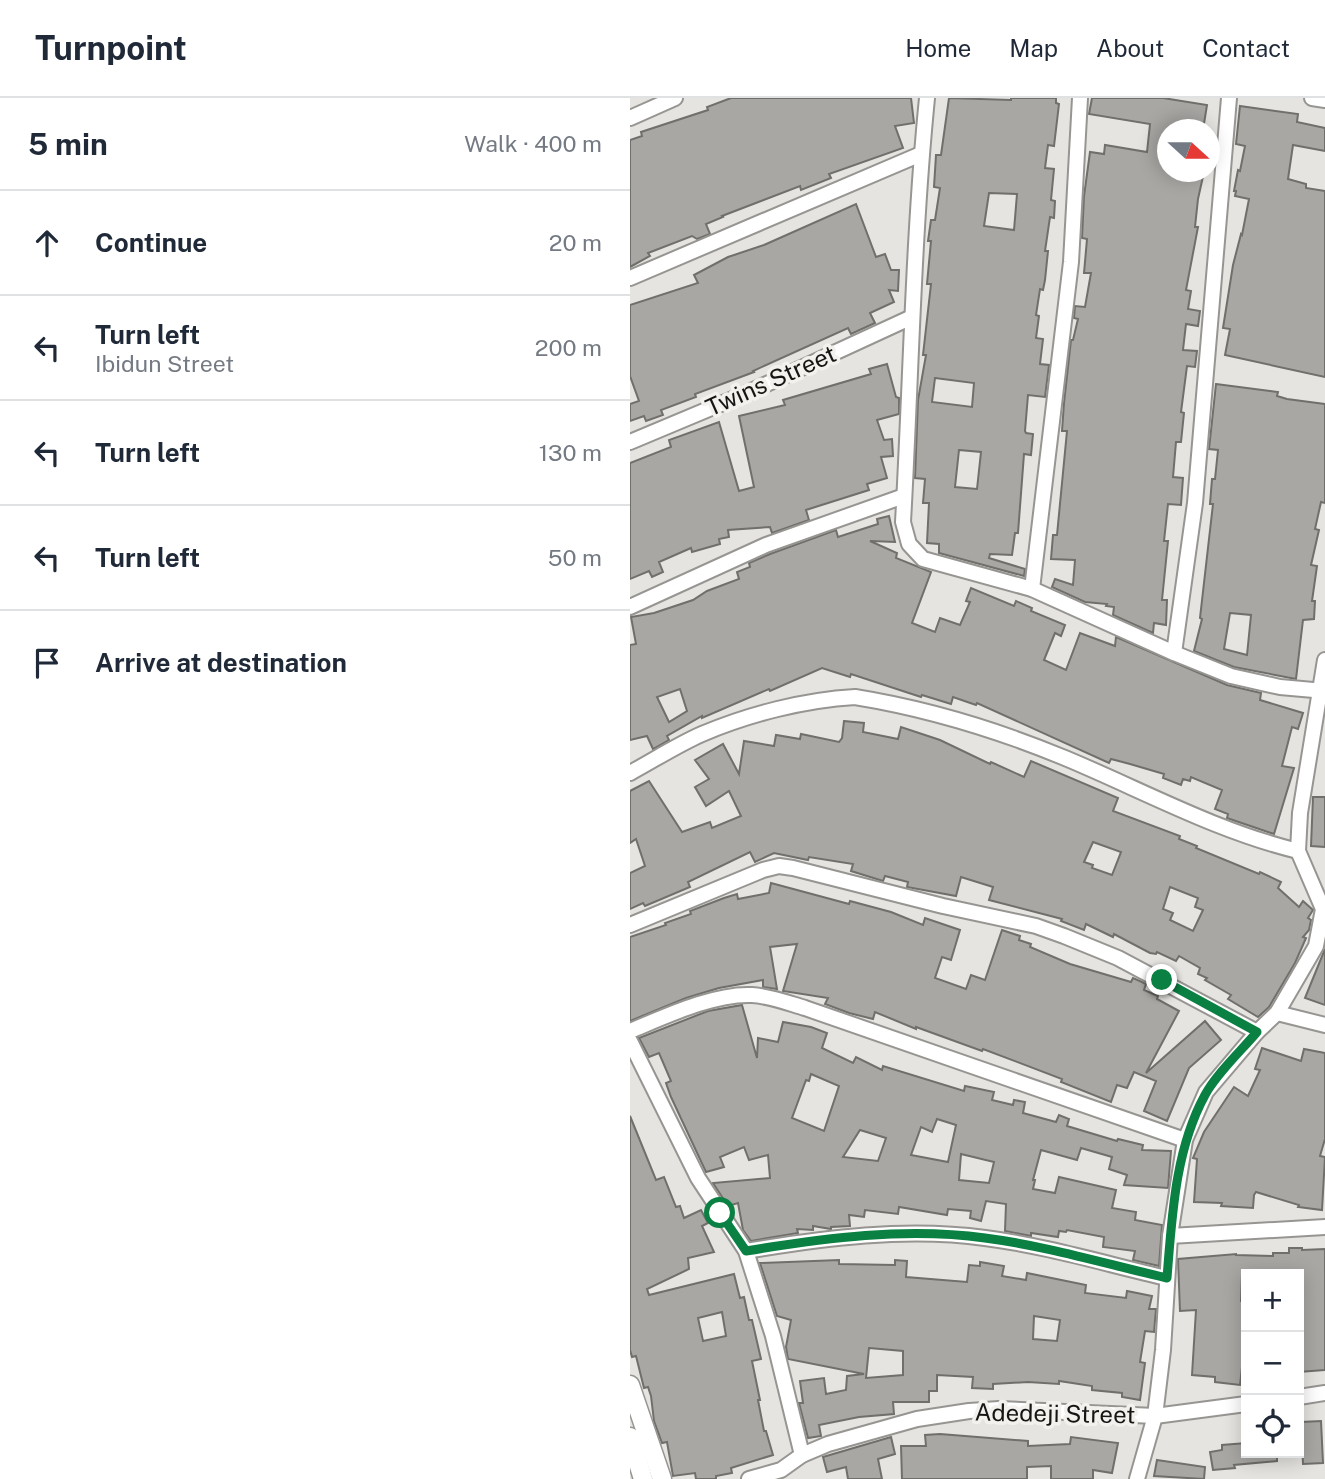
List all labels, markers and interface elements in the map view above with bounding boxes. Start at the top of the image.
text: Turnpoint [35,29,187,67]
text: Home [905,34,971,62]
text: Map [1009,34,1058,62]
text: About [1096,34,1164,62]
text: Contact [1202,34,1290,62]
north arrow [1157,119,1220,182]
text: 5 min [28,126,108,162]
text: Walk · 400 m [464,130,602,157]
icon: ahead [28,224,66,262]
text: Continue [95,227,207,258]
text: 20 m [549,229,602,256]
text: Turn left [95,319,200,350]
icon: left [28,329,66,367]
text: 200 m [535,334,602,361]
street label: Twins Street [701,339,840,421]
text: Ibidun Street [95,350,234,377]
icon: left [28,434,66,472]
text: Turn left [95,437,200,468]
text: 130 m [539,439,602,466]
icon: left [28,539,66,577]
text: Turn left [95,542,200,573]
text: 50 m [548,544,602,571]
icon: arrive [28,644,66,682]
text: Arrive at destination [95,647,347,678]
route end [1146,964,1177,995]
route start [704,1197,735,1228]
map controls [1241,1269,1304,1458]
button: + [1241,1269,1304,1332]
button: − [1241,1332,1304,1395]
button: locate [1241,1395,1304,1458]
street label: Adedeji Street [974,1398,1136,1428]

